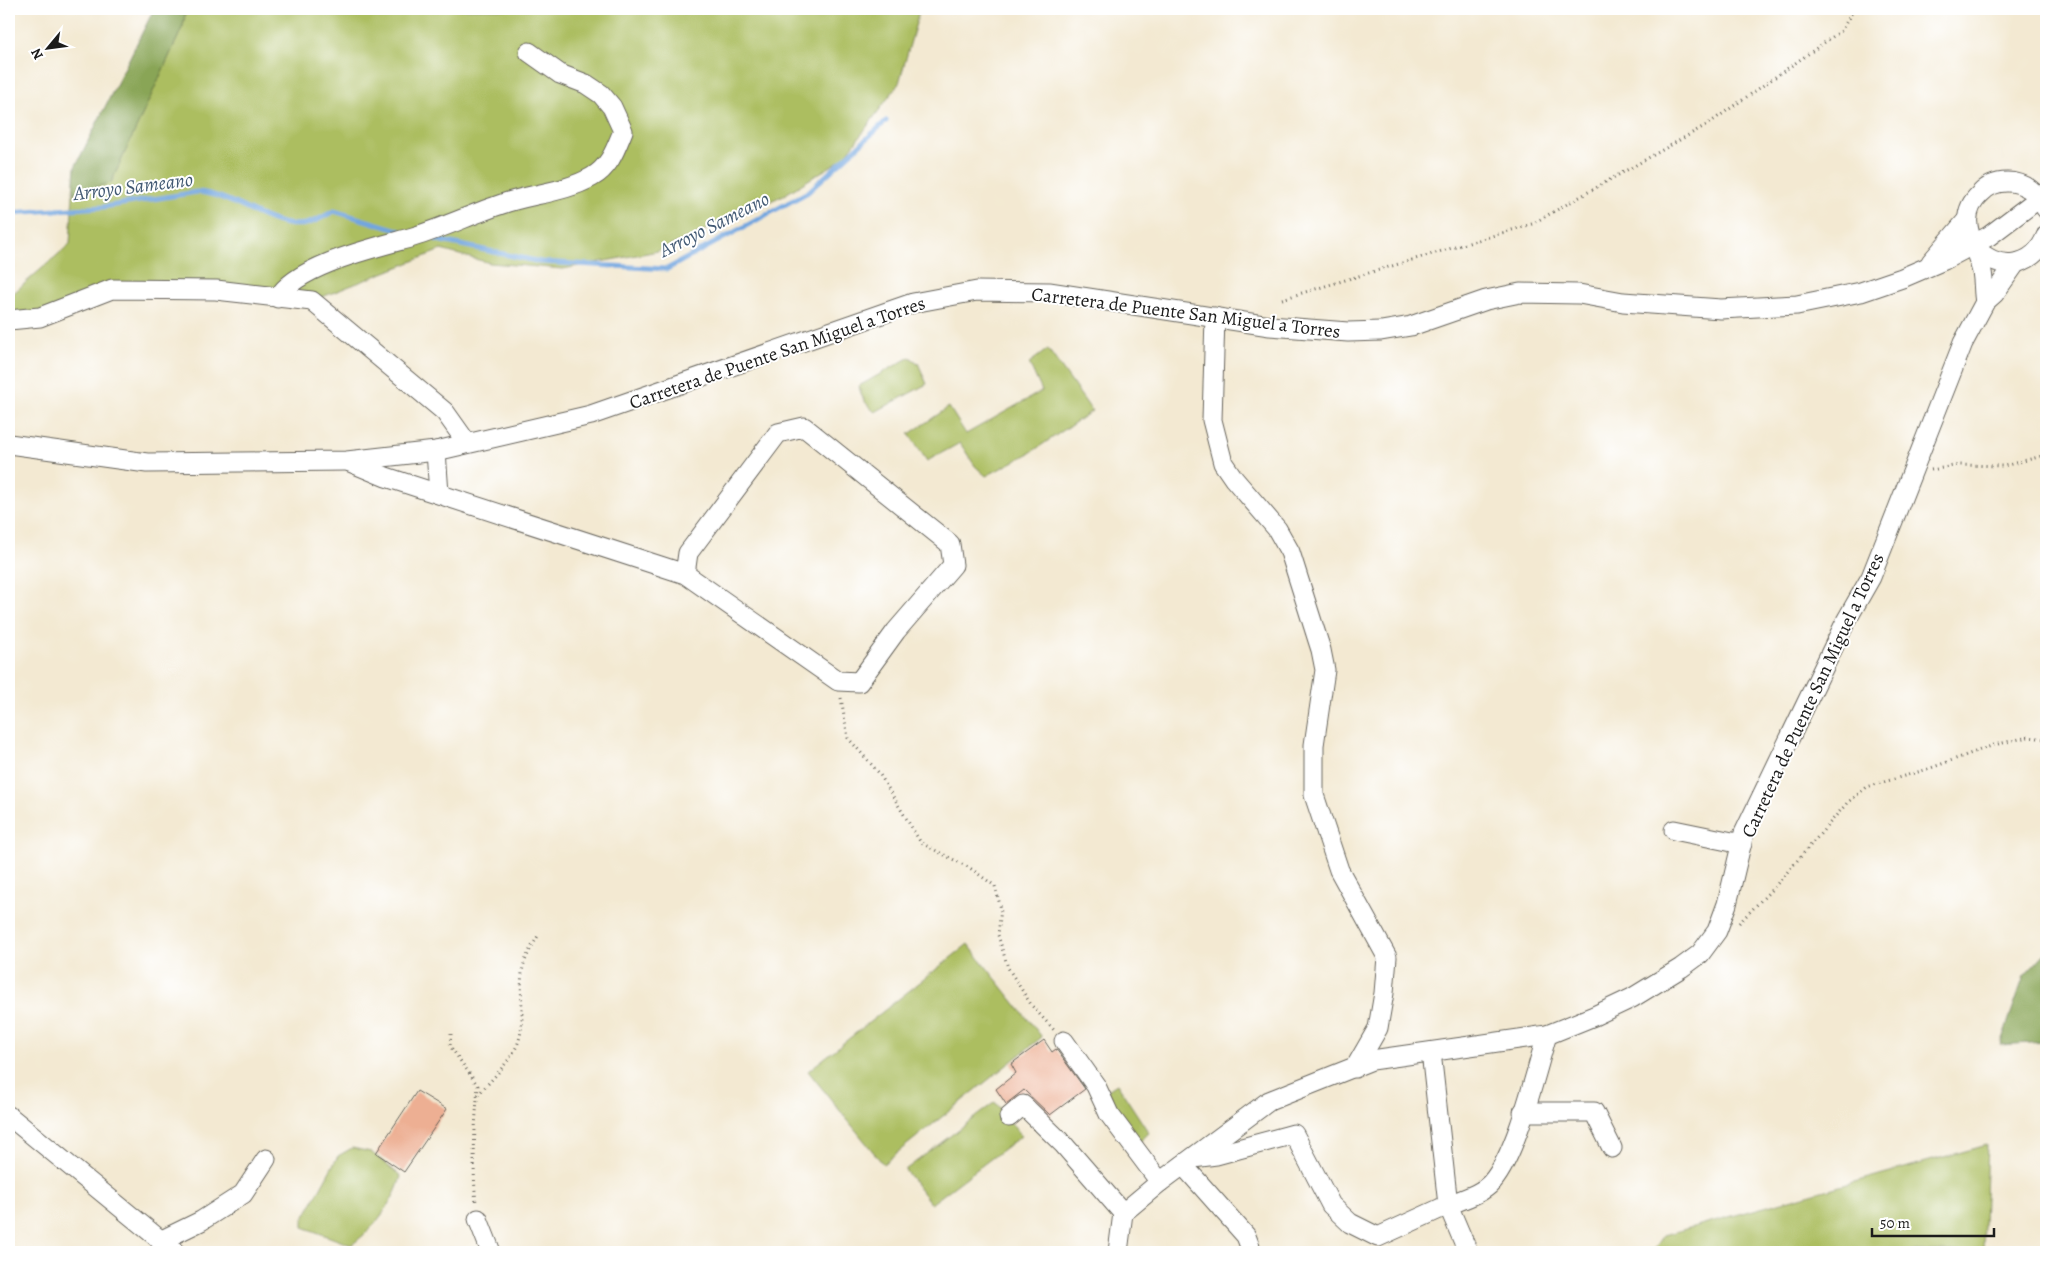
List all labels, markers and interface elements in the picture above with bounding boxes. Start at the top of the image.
north arrow [22,22,72,72]
text: N [26,45,48,63]
water label: Arroyo Sameano [71,166,194,207]
water label: Arroyo Sameano [654,185,774,264]
street label: Carretera de Puente San Miguel a Torres [1030,281,1342,345]
street label: Carretera de Puente San Miguel a Torres [626,290,929,416]
street label: Carretera de Puente San Miguel a Torres [1735,549,1890,842]
scale bar [1872,1206,1995,1238]
text: 50 m [1880,1213,1910,1233]

